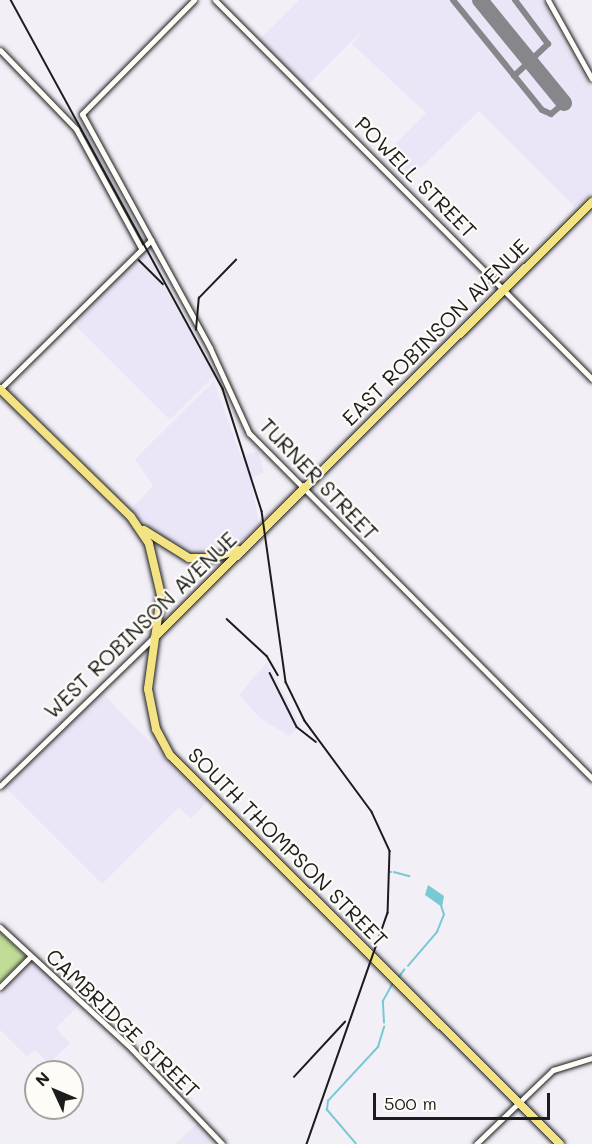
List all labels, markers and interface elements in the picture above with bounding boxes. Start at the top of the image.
street label: POWELL STREET [350,111,482,243]
street label: EAST ROBINSON AVENUE [336,233,534,431]
street label: TURNER STREET [254,413,384,545]
street label: WEST ROBINSON AVENUE [39,526,241,724]
street label: SOUTH THOMPSON STREET [183,742,393,952]
street label: CAMBRIDGE STREET [41,943,205,1103]
north arrow [24,1060,84,1120]
text: N [30,1067,54,1090]
scale bar [376,1081,553,1119]
text: 500 m [384,1091,437,1115]

